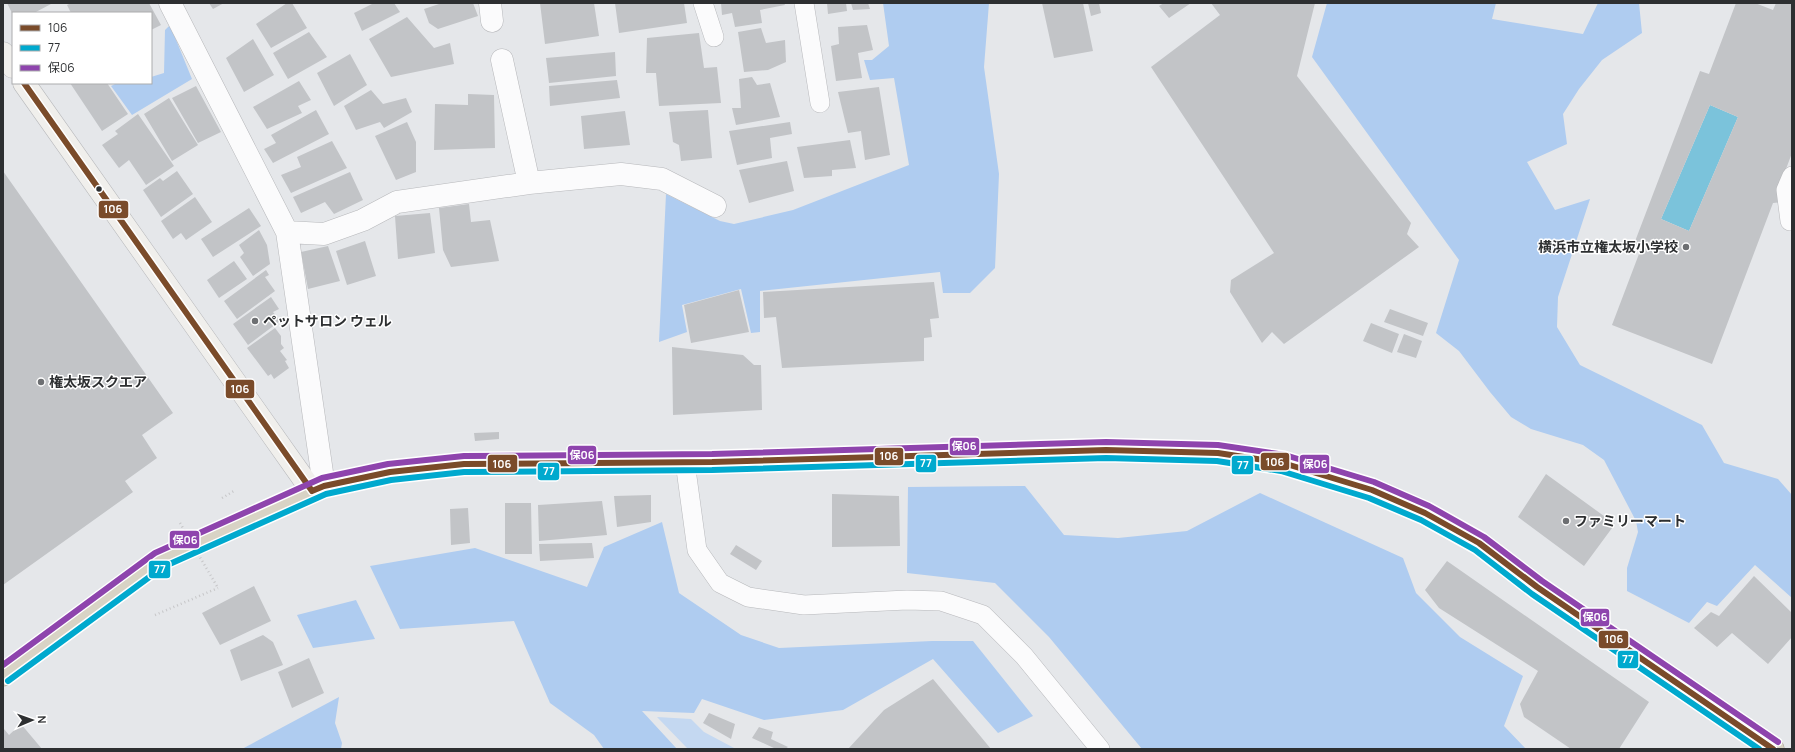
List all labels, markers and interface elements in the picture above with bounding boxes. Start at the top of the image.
legend [12,12,152,84]
text: 106 [48,19,67,36]
text: 77 [48,39,60,56]
text: 保06 [48,59,75,76]
unlabelled marker [94,184,104,194]
line badge: 106 [98,200,129,219]
text: 106 [104,201,123,216]
place label: 横浜市立権太坂小学校 [1538,237,1678,256]
marker: 横浜市立権太坂小学校 [1681,242,1691,252]
place label: ペットサロン ウェル [263,311,392,330]
marker: ペットサロン ウェル [250,316,260,326]
place label: 権太坂スクエア [49,372,147,391]
marker: 権太坂スクエア [36,377,46,387]
line badge: 106 [225,379,255,399]
text: 106 [231,381,250,396]
line badge: 保06 [949,437,980,456]
text: 保06 [951,438,977,453]
line badge: 保06 [567,445,597,465]
text: 保06 [569,447,595,462]
line badge: 106 [874,447,904,466]
text: 106 [880,448,899,463]
line badge: 106 [1260,452,1290,471]
line badge: 106 [487,454,518,473]
line badge: 77 [915,454,937,473]
text: 106 [1266,454,1285,469]
line badge: 保06 [1299,454,1330,474]
text: 77 [920,455,932,470]
line badge: 77 [1231,455,1254,475]
text: 106 [493,456,512,471]
text: 保06 [1302,456,1328,471]
text: 77 [1237,457,1249,472]
line badge: 77 [537,462,560,481]
text: 77 [543,463,555,478]
place label: ファミリーマート [1574,511,1686,530]
marker: ファミリーマート [1561,516,1571,526]
line badge: 保06 [169,530,200,549]
text: 保06 [172,532,198,547]
line badge: 77 [148,560,171,579]
text: 77 [154,561,166,576]
line badge: 保06 [1580,608,1610,627]
text: 保06 [1582,609,1608,624]
line badge: 106 [1598,630,1629,649]
text: 106 [1605,631,1624,646]
line badge: 77 [1617,650,1639,669]
text: 77 [1622,651,1634,666]
north arrow [12,700,52,740]
text: N [35,715,50,724]

